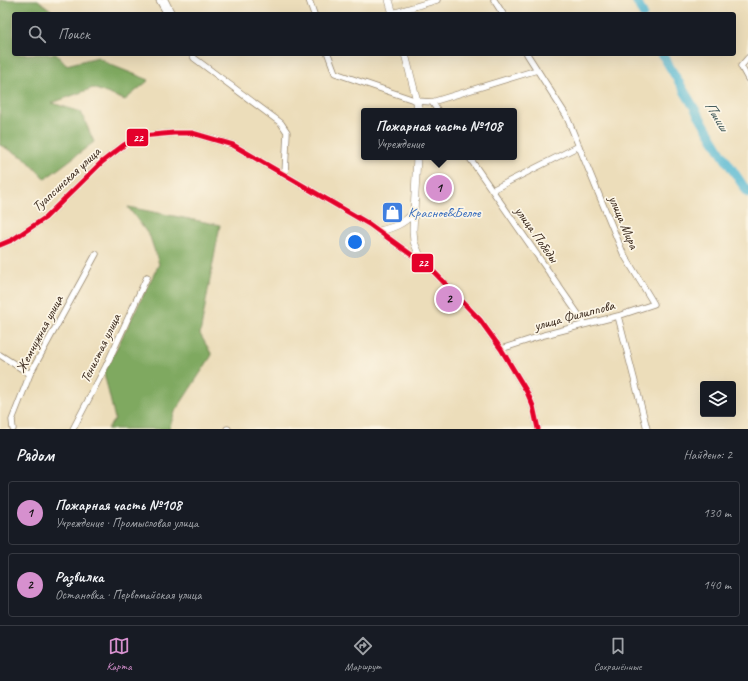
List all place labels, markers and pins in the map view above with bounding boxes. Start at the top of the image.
pin: 1 [426,173,452,203]
shop icon: Красное&Белое [379,199,405,225]
place label: Красное&Белое [408,204,482,221]
pin: 2 [436,284,462,314]

